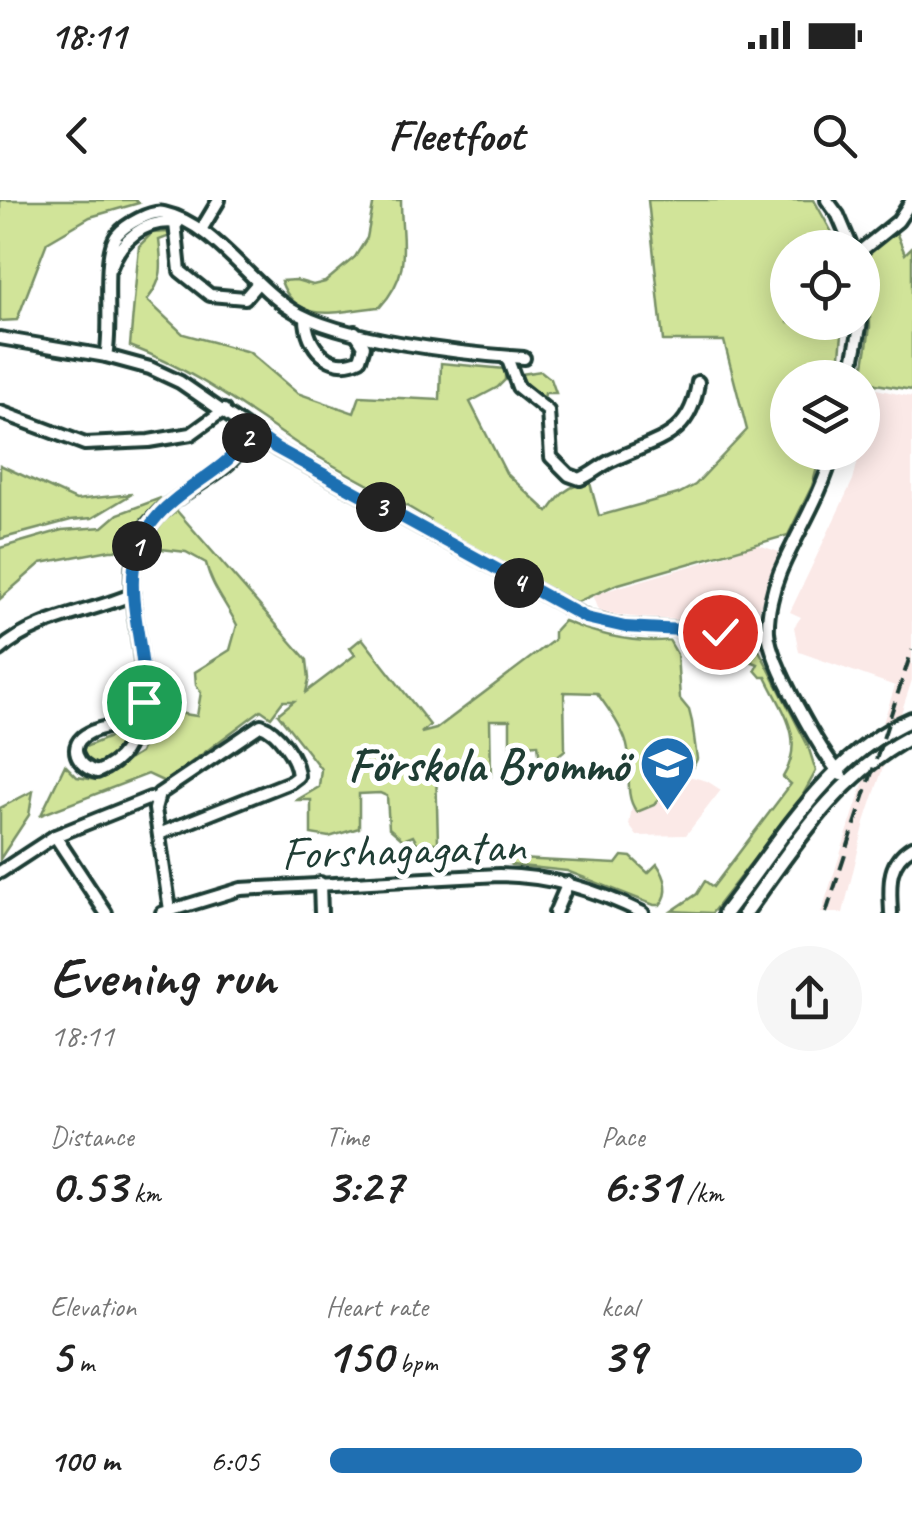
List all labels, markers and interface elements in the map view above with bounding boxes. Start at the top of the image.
text: 18:11 [50,12,126,59]
text: Fleetfoot [388,107,524,164]
icon: back [50,108,105,163]
icon: search [807,108,862,163]
map controls [770,230,880,470]
button: locate [770,230,880,340]
button: layers [770,360,880,470]
pin: 2 [222,413,272,463]
text: 2 [241,420,253,455]
pin: 3 [356,482,406,532]
text: 3 [375,489,387,524]
pin: 1 [112,521,162,571]
text: 1 [131,528,143,563]
pin: 4 [494,558,544,608]
text: 4 [513,565,525,600]
pin [678,590,763,675]
icon: check [693,605,748,660]
pin [102,660,187,745]
icon: arrive [117,675,172,730]
school or university icon: Förskola Brommö [637,734,697,813]
place label: Förskola Brommö [348,735,635,795]
street label: Forshagagatan [280,815,527,883]
text: Evening run [50,942,275,1012]
button: share [757,946,862,1051]
text: 18:11 [50,1015,114,1056]
text: Distance [50,1119,134,1154]
text: Time [326,1119,369,1154]
text: Pace [601,1119,644,1154]
text: 0.53 [50,1154,127,1217]
text: 3:27 [326,1154,403,1217]
text: 6:31 [601,1154,680,1217]
text: km [127,1175,161,1210]
text: /km [680,1175,723,1210]
text: Elevation [50,1289,136,1324]
text: Heart rate [326,1289,428,1324]
text: kcal [601,1289,638,1324]
text: 5 [50,1324,72,1387]
text: 150 [326,1324,392,1387]
text: 39 [601,1324,646,1387]
text: m [72,1345,94,1380]
text: bpm [392,1345,438,1380]
text: 100 m [50,1440,119,1481]
text: 6:05 [210,1440,260,1481]

